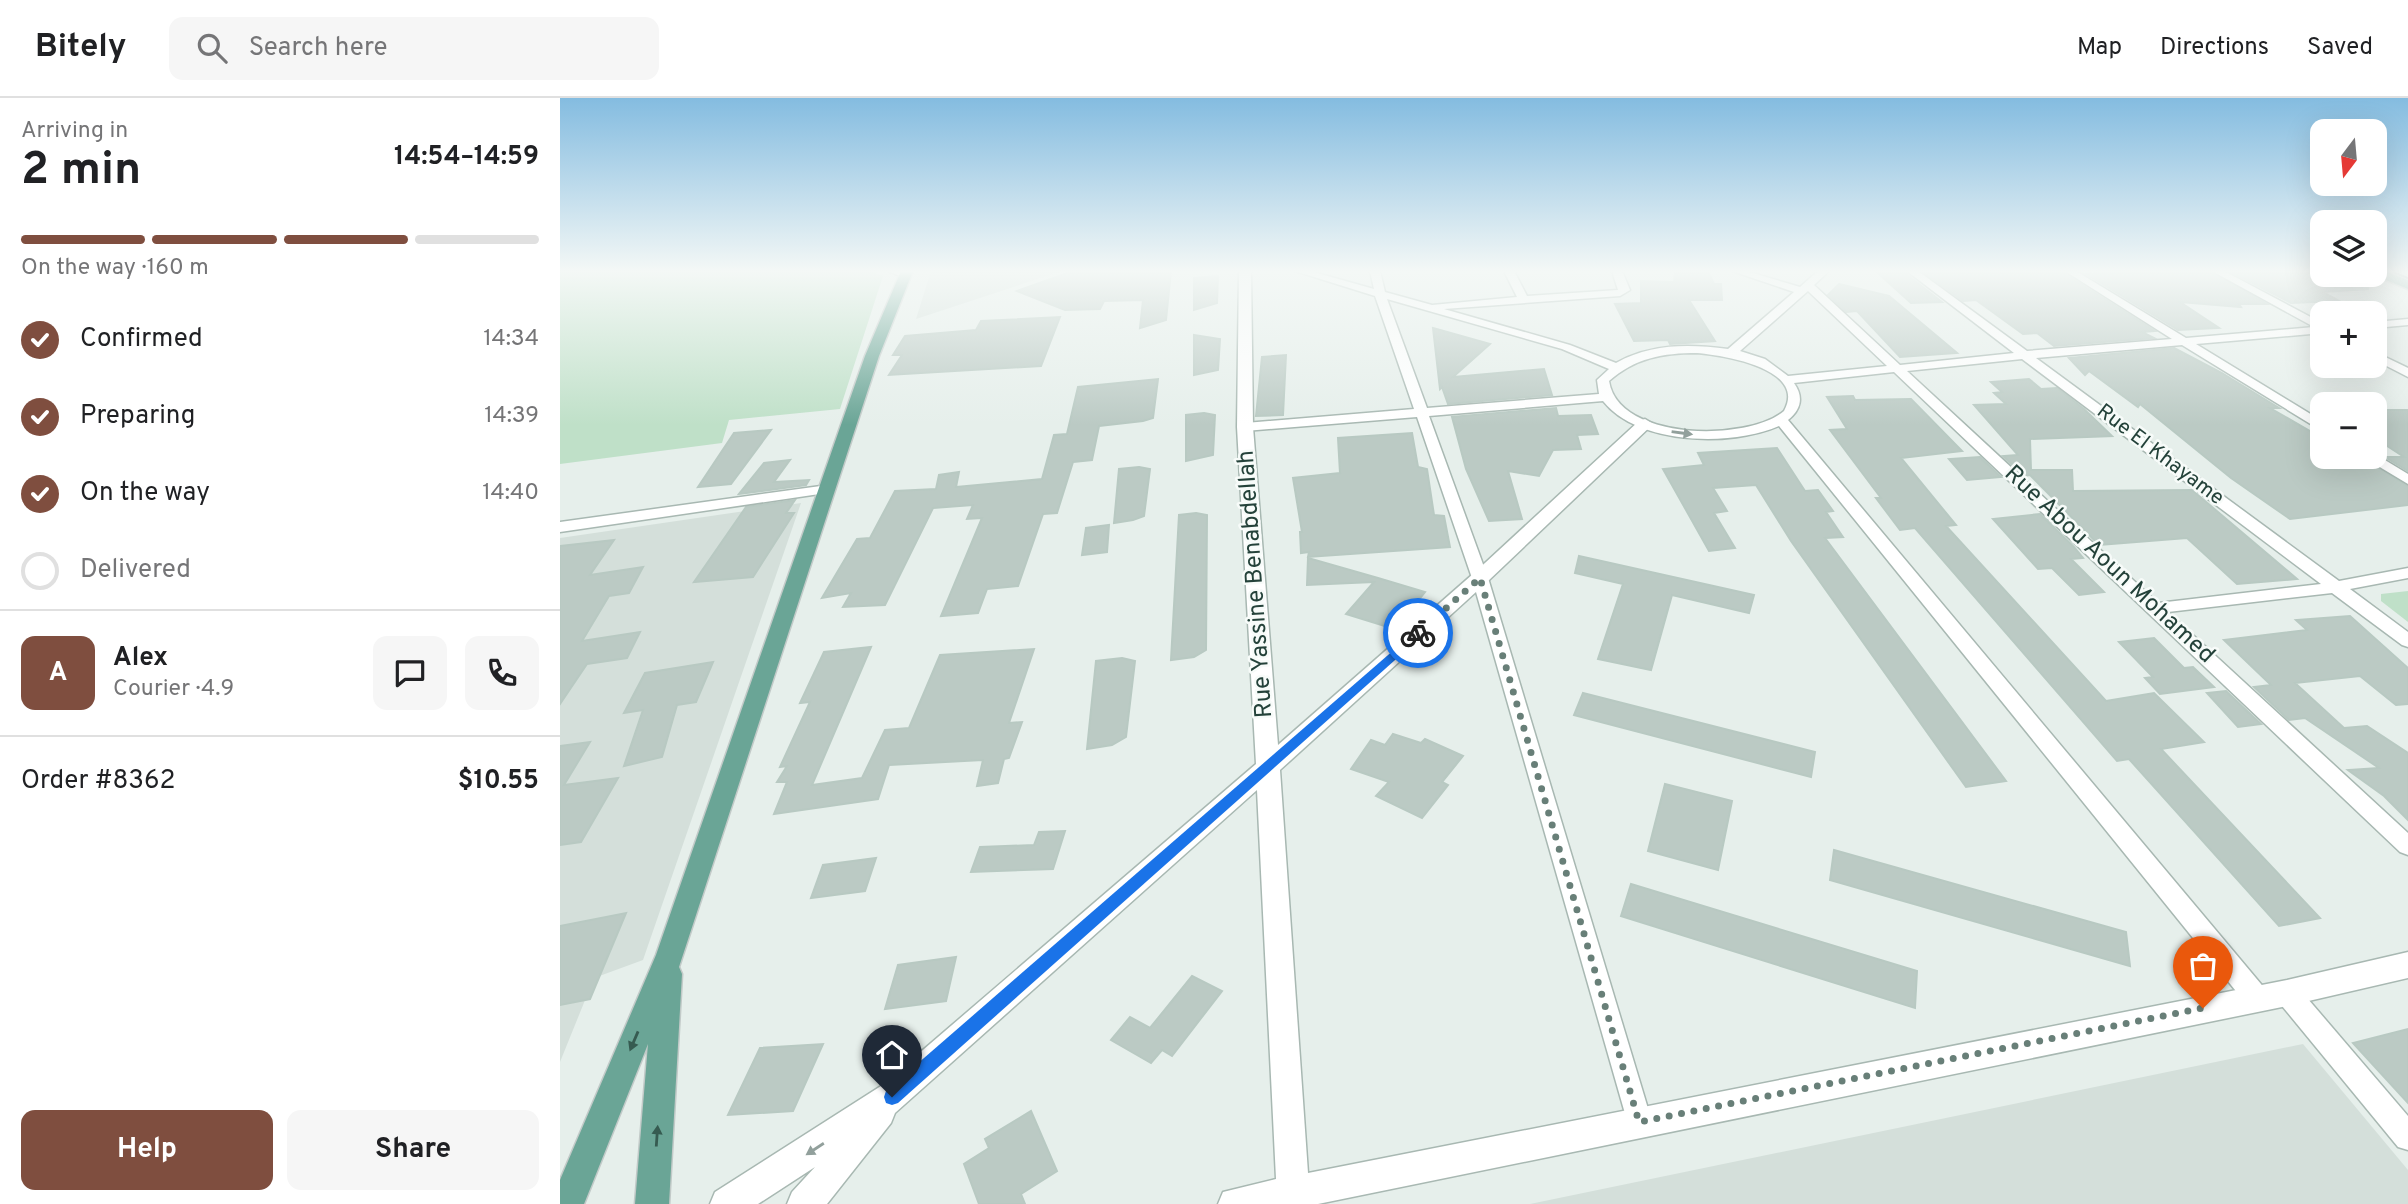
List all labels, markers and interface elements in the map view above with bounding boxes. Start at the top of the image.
search box [169,17,659,80]
text: Bitely [35,27,127,69]
icon: search [193,29,231,67]
text: Search here [249,32,388,65]
text: Map [2077,33,2122,63]
text: Directions [2160,33,2269,63]
text: Saved [2307,33,2373,63]
text: Arriving in [21,117,128,146]
north arrow [2310,119,2387,196]
map controls [2310,119,2387,469]
text: 14:54–14:59 [394,141,539,174]
text: 2 min [21,142,141,201]
button: layers [2310,210,2387,287]
text: On the way · 160 m [21,254,209,283]
button: + [2310,301,2387,378]
icon: check [21,321,59,359]
text: Confirmed [80,323,203,356]
text: 14:34 [483,325,539,354]
button: − [2310,392,2387,469]
icon: check [21,398,59,436]
street label: Rue El Khayame [2091,398,2229,512]
text: Preparing [80,400,195,433]
text: 14:39 [484,402,539,431]
one-way arrow [1671,427,1693,438]
street label: Rue Yassine Benabdellah [1232,449,1280,719]
street label: Rue Abou Aoun Mohamed [1997,459,2221,671]
icon: check [21,475,59,513]
text: On the way [80,477,210,510]
text: 14:40 [482,479,539,508]
text: Delivered [80,554,191,587]
courier [1383,598,1453,668]
icon: bike [1399,614,1437,652]
button: chat [373,636,447,710]
button: phone [465,636,539,710]
text: Alex [113,642,168,675]
text: A [49,657,67,690]
text: Courier · 4.9 [113,675,234,704]
text: Order #8362 [21,765,175,798]
text: $10.55 [458,765,539,798]
pin [2173,936,2233,1008]
icon: bag [2184,947,2222,985]
pin [862,1025,922,1097]
one-way arrow [629,1030,640,1051]
icon: home [873,1036,911,1074]
button: Help [21,1110,273,1190]
button: Share [287,1110,539,1190]
one-way arrow [651,1125,662,1147]
one-way arrow [806,1142,825,1155]

